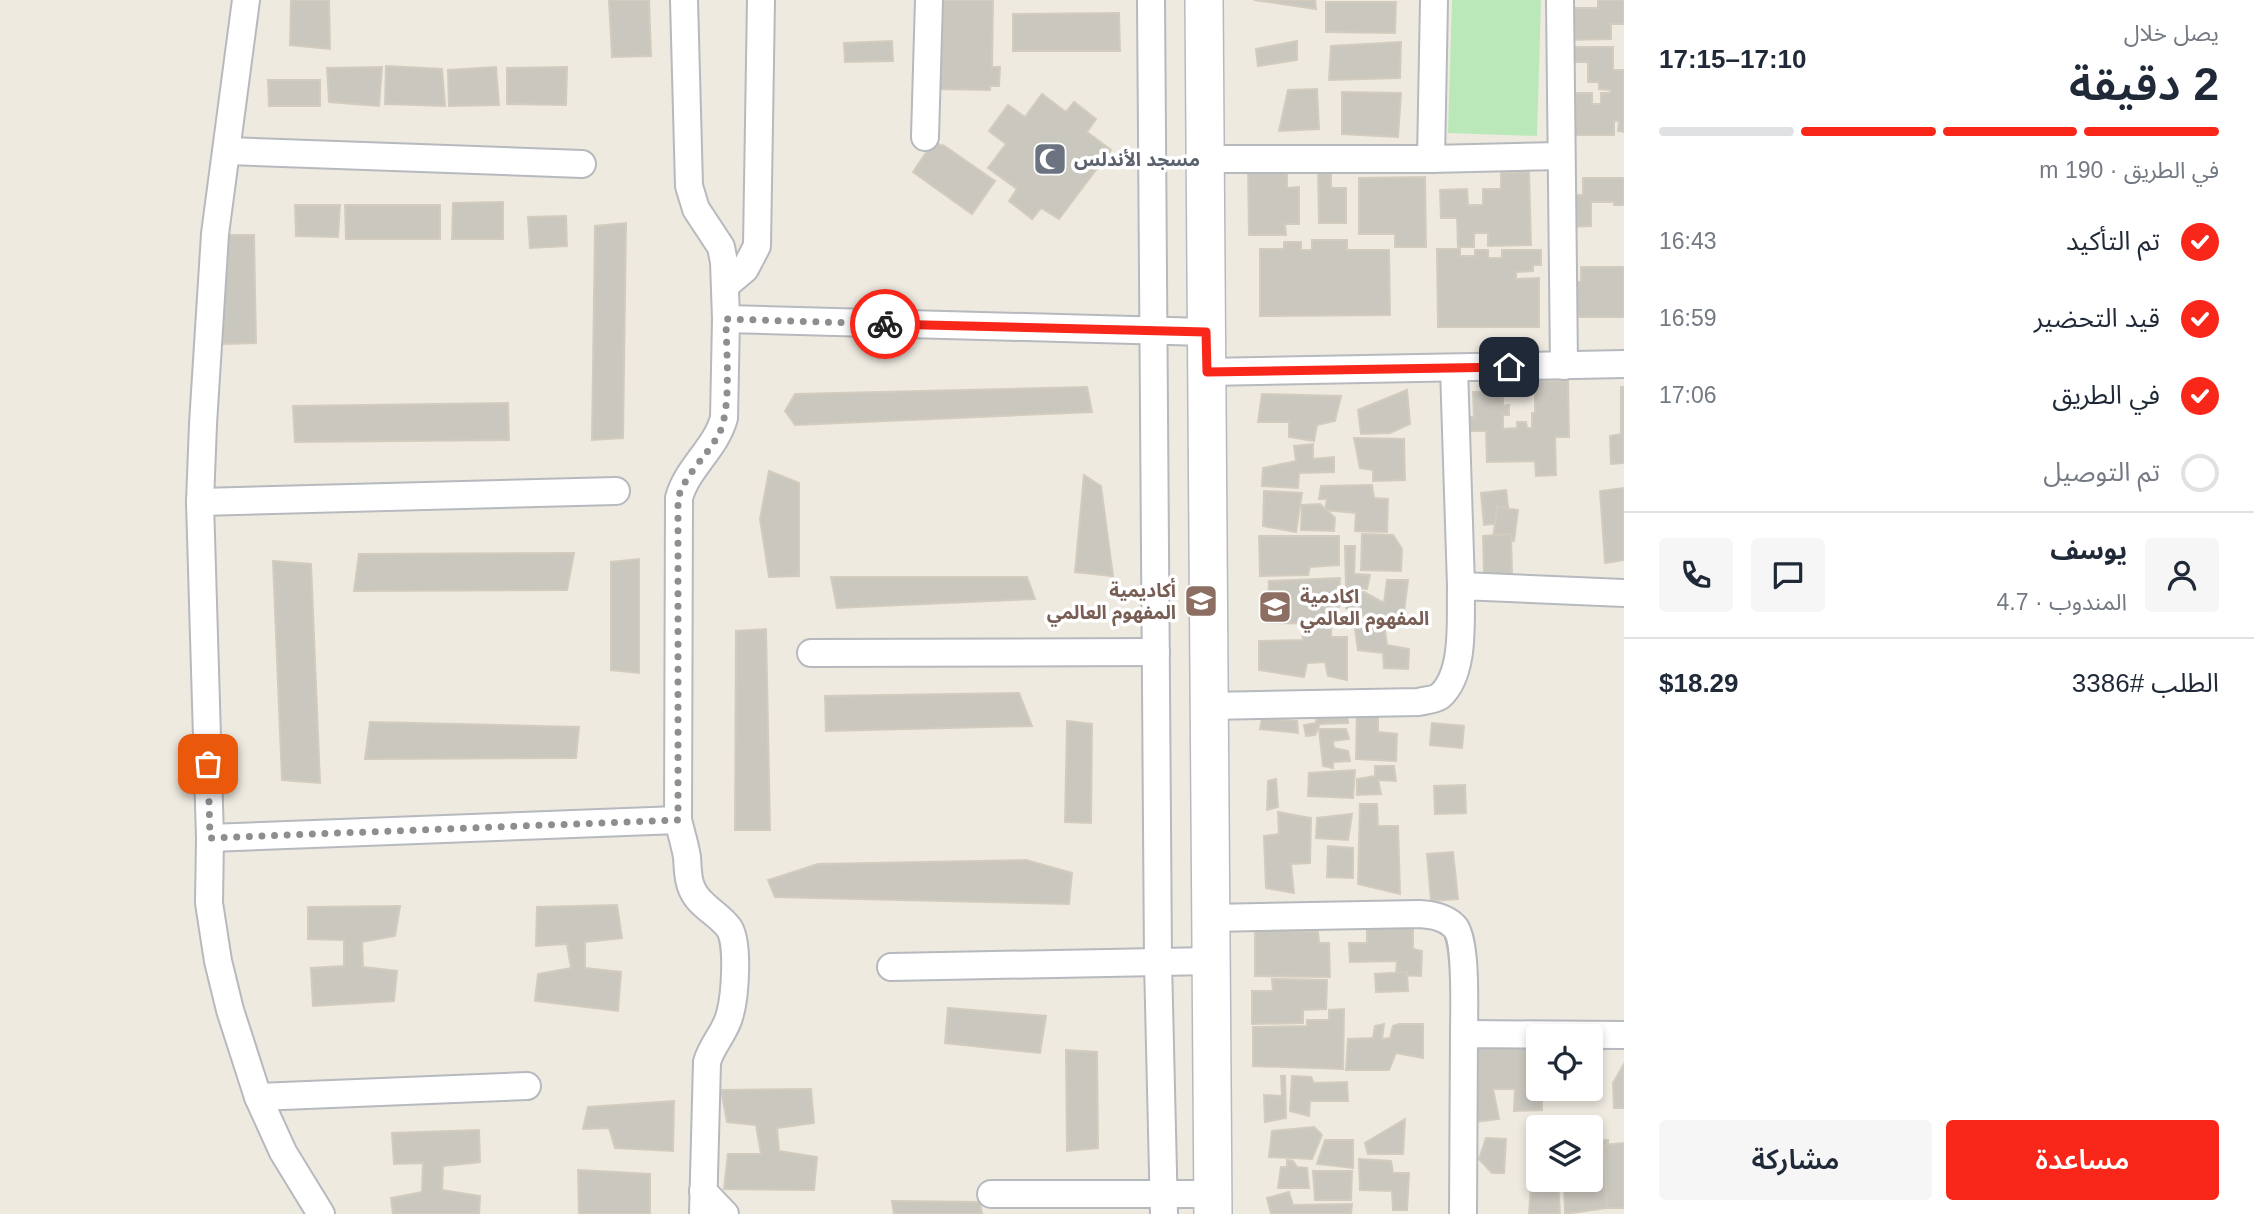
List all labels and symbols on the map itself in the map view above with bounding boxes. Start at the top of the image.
mosque icon: مسجد الأندلس [1031,140,1069,178]
place label: مسجد الأندلس [1074,148,1200,170]
courier [850,289,920,359]
pin [1479,337,1539,397]
place label: أكاديمية المفهوم العالمي [1047,577,1176,627]
school or university icon: أكاديمية المفهوم العالمي [1182,582,1220,620]
place label: اكادمية المفهوم العالمي [1300,586,1429,633]
school or university icon: اكادمية المفهوم العالمي [1256,588,1294,626]
pin [178,734,238,794]

